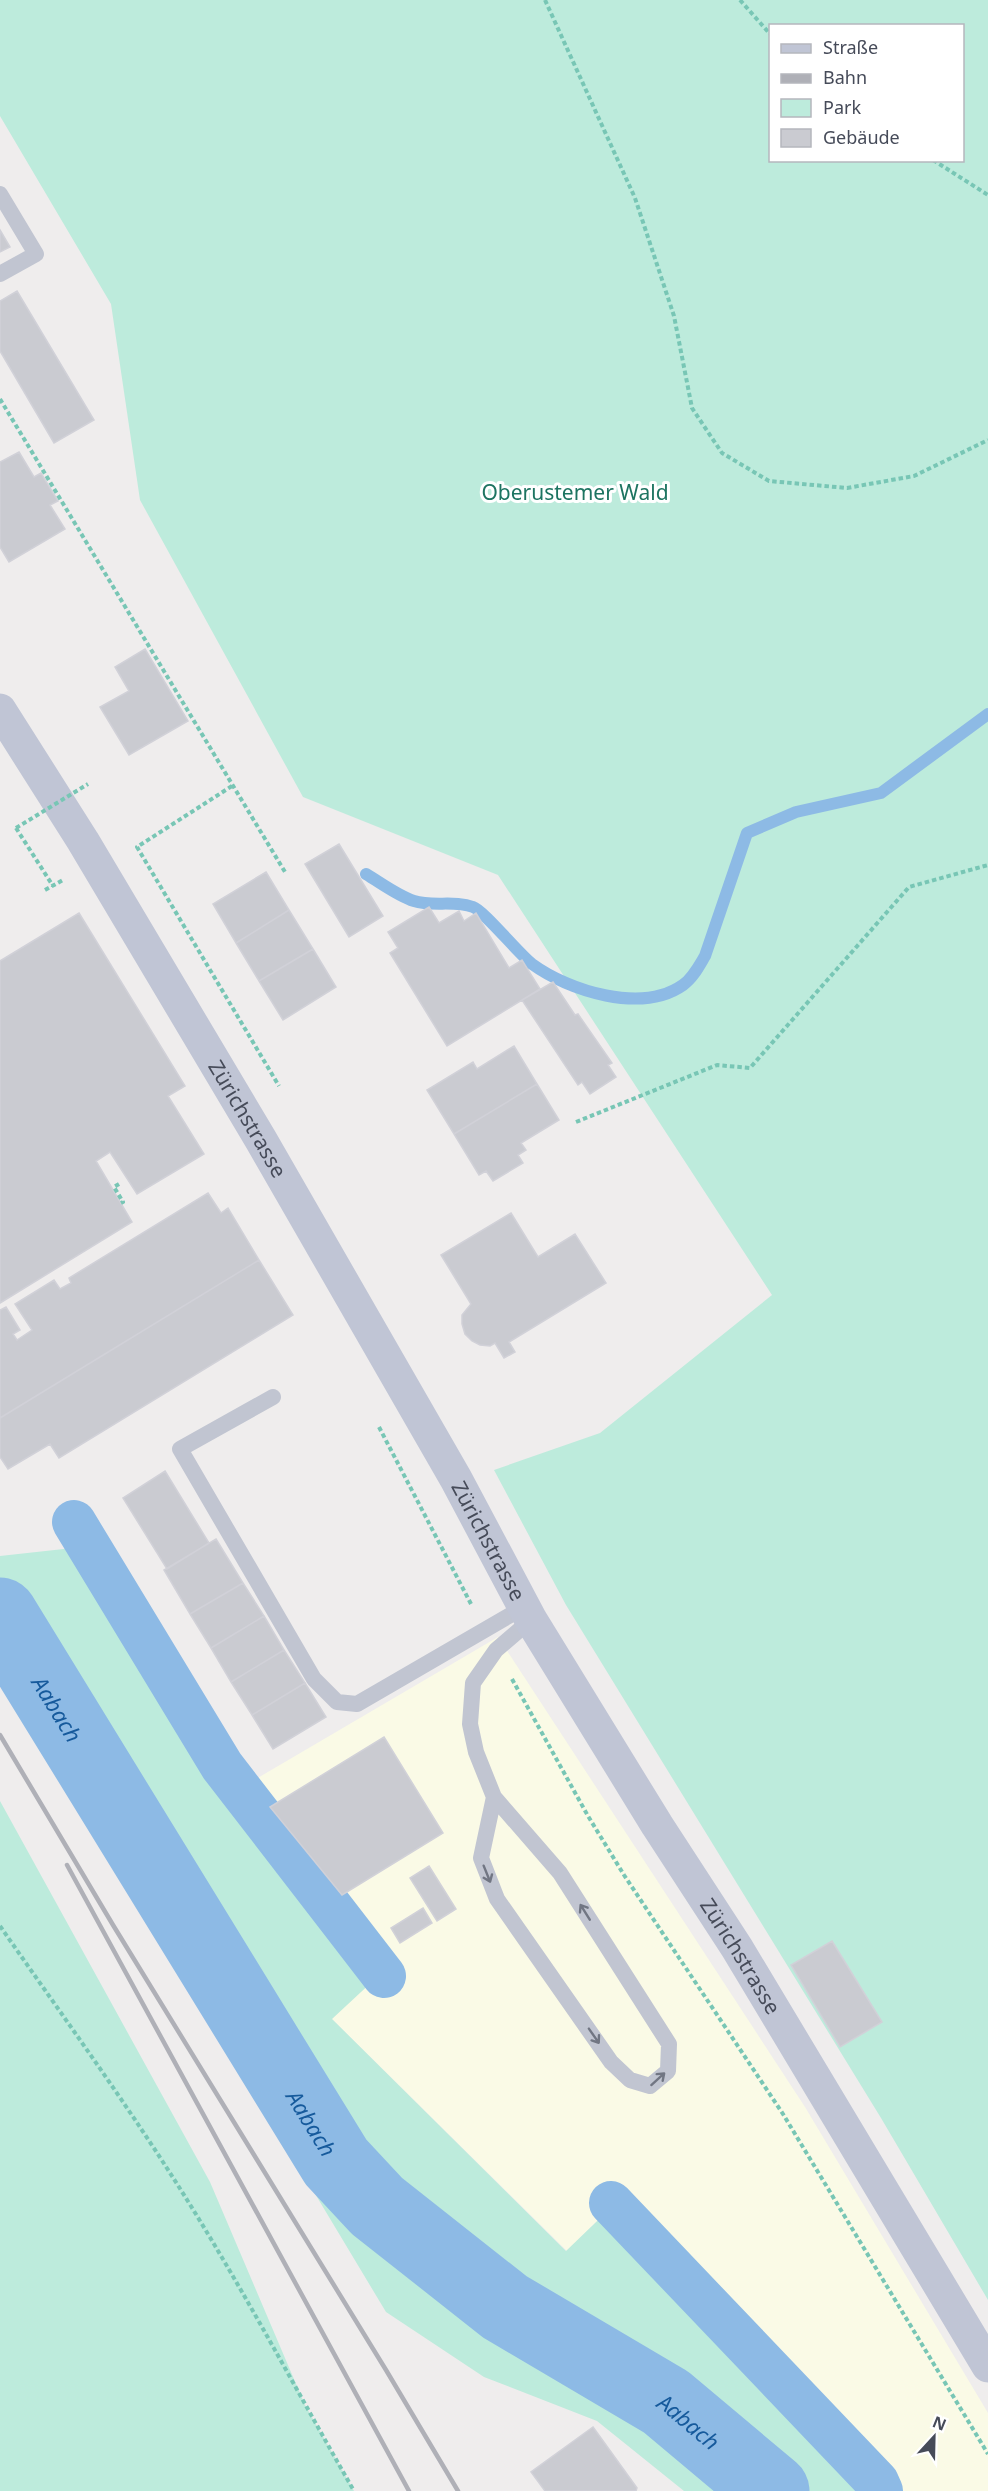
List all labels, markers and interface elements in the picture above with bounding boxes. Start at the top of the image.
legend [769,24,964,162]
text: Straße [823,35,878,59]
text: Bahn [823,65,867,89]
text: Park [823,95,861,119]
text: Gebäude [823,125,900,149]
park label: Oberustemer Wald [481,478,669,506]
street label: Zürichstrasse [202,1055,294,1182]
street label: Zürichstrasse [445,1476,532,1605]
water label: Aabach [25,1668,89,1748]
one-way arrow [482,1864,493,1882]
street label: Zürichstrasse [694,1892,787,2019]
one-way arrow [579,1904,592,1921]
one-way arrow [588,2028,600,2044]
one-way arrow [651,2072,666,2086]
water label: Aabach [279,2082,344,2162]
water label: Aabach [651,2385,726,2456]
north arrow [904,2407,964,2467]
text: N [929,2410,950,2436]

